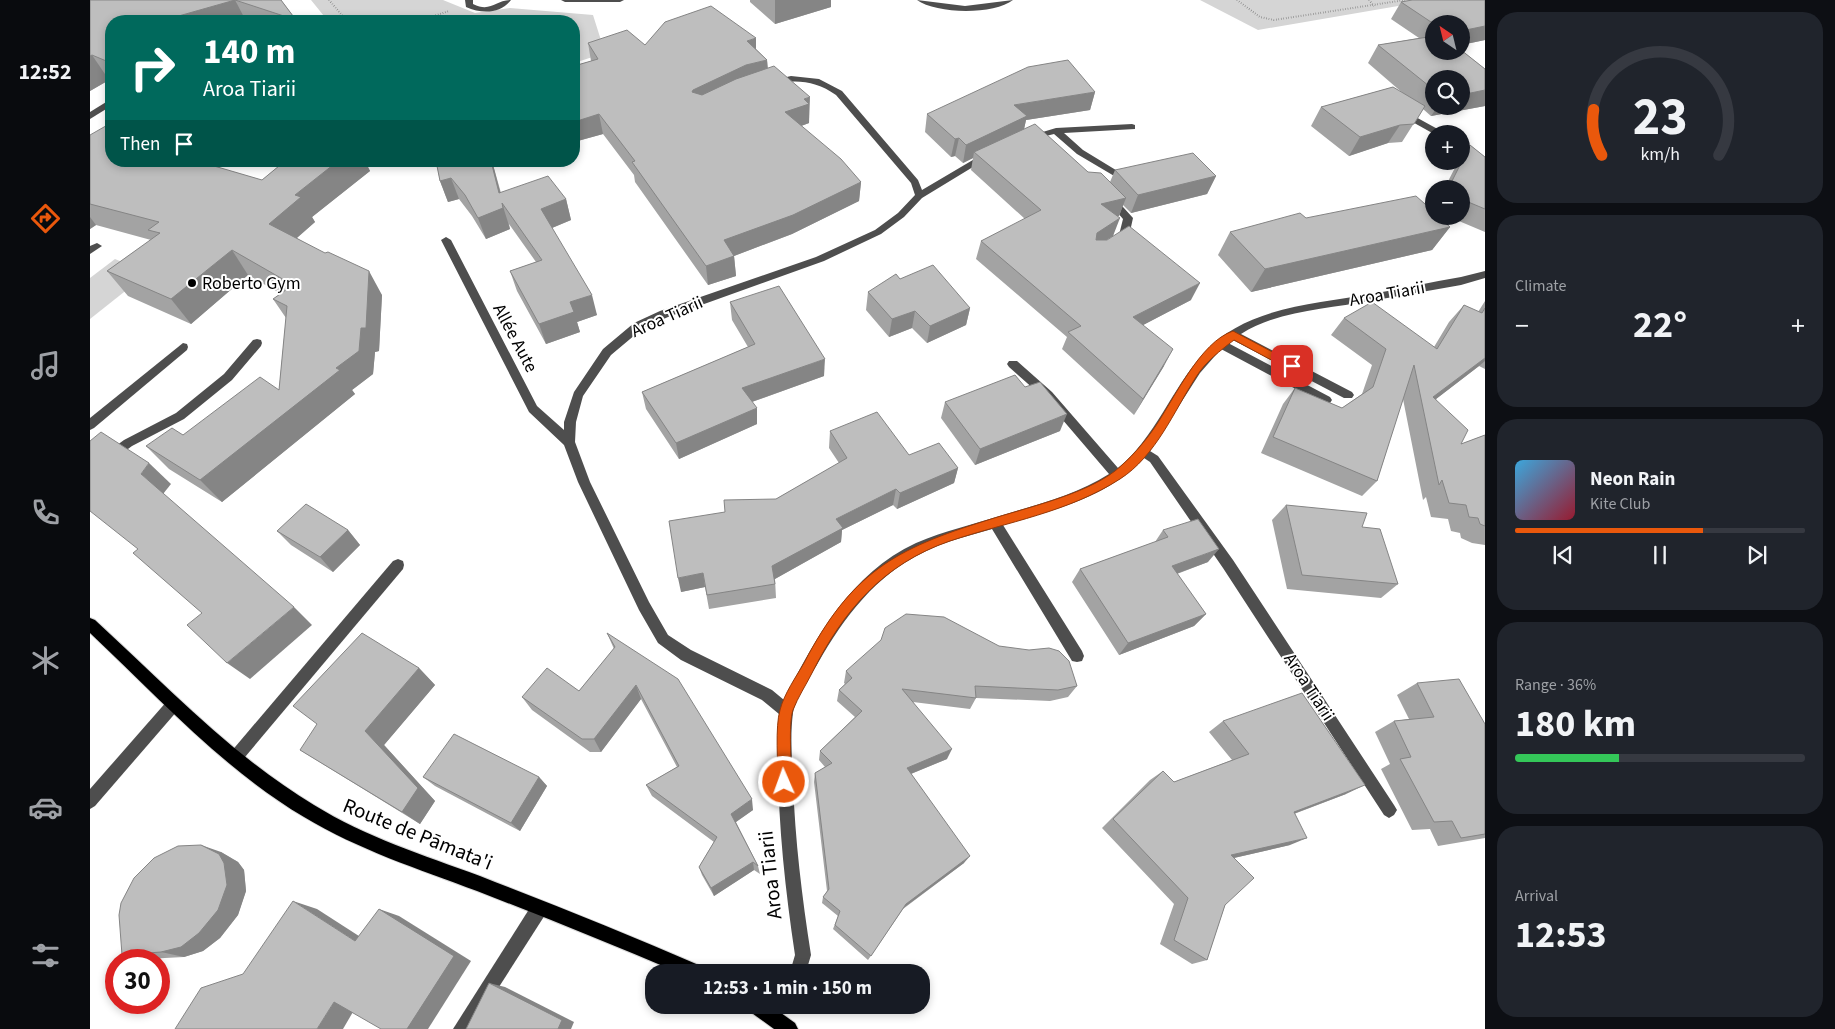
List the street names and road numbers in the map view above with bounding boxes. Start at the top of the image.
street label: Aroa Tiarii [1347,275,1427,313]
street label: Aroa Tiarii [627,290,707,344]
street label: Allée Aute [486,299,544,377]
street label: Aroa Tiarii [1278,648,1340,726]
street label: Route de Pāmata'i [339,790,497,878]
street label: Aroa Tiarii [750,829,790,921]

